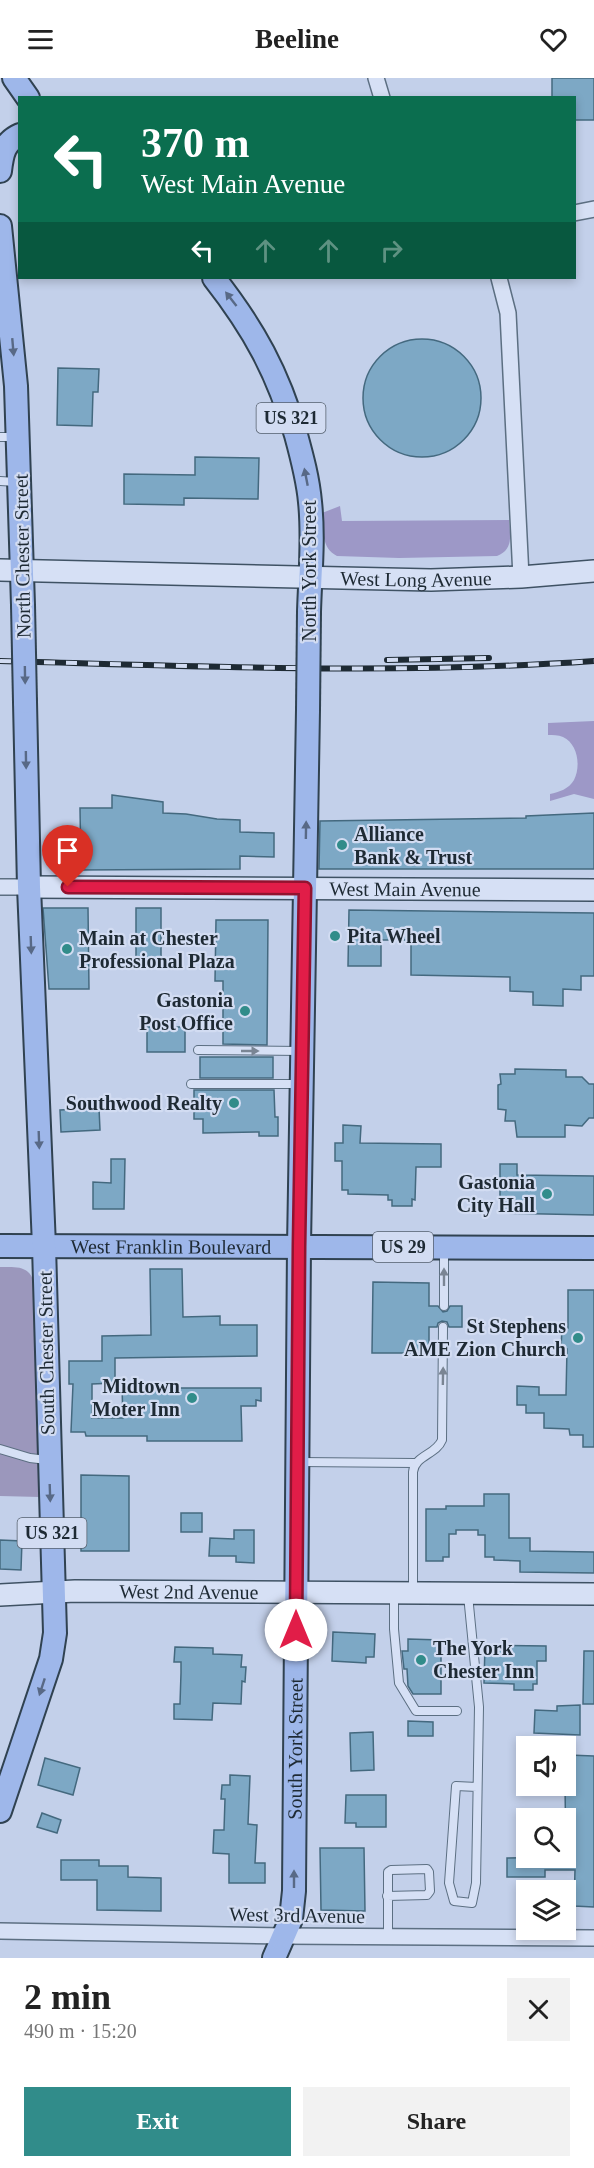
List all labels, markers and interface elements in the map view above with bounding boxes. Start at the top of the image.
icon: menu [24,23,57,56]
icon: heart [537,23,570,56]
text: Beeline [255,24,339,54]
icon: left [42,120,120,198]
text: 370 m [141,120,250,166]
text: West Main Avenue [141,169,345,199]
icon: left [186,234,219,267]
icon: ahead [249,234,282,267]
icon: ahead [312,234,345,267]
icon: right [375,234,408,267]
one-way arrow [225,291,237,307]
one-way arrow [8,338,18,357]
road number: US 321 [256,403,326,433]
one-way arrow [301,467,310,486]
street label: North Chester Street [10,473,34,638]
street label: North York Street [298,500,320,642]
street label: West Long Avenue [340,567,492,592]
one-way arrow [20,665,30,684]
one-way arrow [22,751,31,770]
one-way arrow [301,820,311,839]
place label: Alliance Bank & Trust [354,823,473,868]
pin [42,825,93,887]
icon: arrive [51,834,84,867]
marker: Alliance Bank & Trust [335,838,349,852]
street label: West Main Avenue [329,878,481,900]
place label: Pita Wheel [347,925,441,947]
place label: Main at Chester Professional Plaza [79,927,235,972]
marker: Pita Wheel [328,929,342,943]
one-way arrow [27,936,36,955]
marker: Main at Chester Professional Plaza [60,942,74,956]
place label: Gastonia Post Office [139,989,233,1034]
marker: Gastonia Post Office [238,1004,252,1018]
one-way arrow [240,1046,259,1055]
place label: Southwood Realty [66,1092,222,1115]
marker: Southwood Realty [227,1096,241,1110]
one-way arrow [35,1131,44,1150]
place label: Gastonia City Hall [457,1171,535,1217]
marker: Gastonia City Hall [540,1187,554,1201]
road number: US 29 [373,1232,433,1262]
street label: West Franklin Boulevard [71,1235,271,1258]
one-way arrow [439,1267,449,1286]
street label: South Chester Street [34,1270,58,1435]
place label: St Stephens AME Zion Church [404,1315,566,1360]
marker: St Stephens AME Zion Church [571,1331,585,1345]
one-way arrow [438,1367,448,1386]
place label: Midtown Moter Inn [92,1375,180,1420]
marker: Midtown Moter Inn [185,1391,199,1405]
one-way arrow [45,1484,55,1503]
road number: US 321 [17,1518,86,1548]
street label: West 2nd Avenue [119,1580,259,1603]
position arrow [264,1598,328,1662]
place label: The York Chester Inn [433,1637,534,1682]
marker: The York Chester Inn [414,1653,428,1667]
street label: South York Street [284,1677,307,1820]
one-way arrow [37,1678,46,1696]
map controls [516,1736,576,1940]
button: sound [516,1736,576,1796]
button: search [516,1808,576,1868]
one-way arrow [289,1870,299,1889]
button: layers [516,1880,576,1940]
street label: West 3rd Avenue [229,1903,365,1927]
text: 2 min [24,1977,111,2017]
button: close [507,1978,570,2041]
text: 490 m · 15:20 [24,2020,137,2042]
button: Exit [24,2087,291,2156]
button: Share [303,2087,570,2156]

